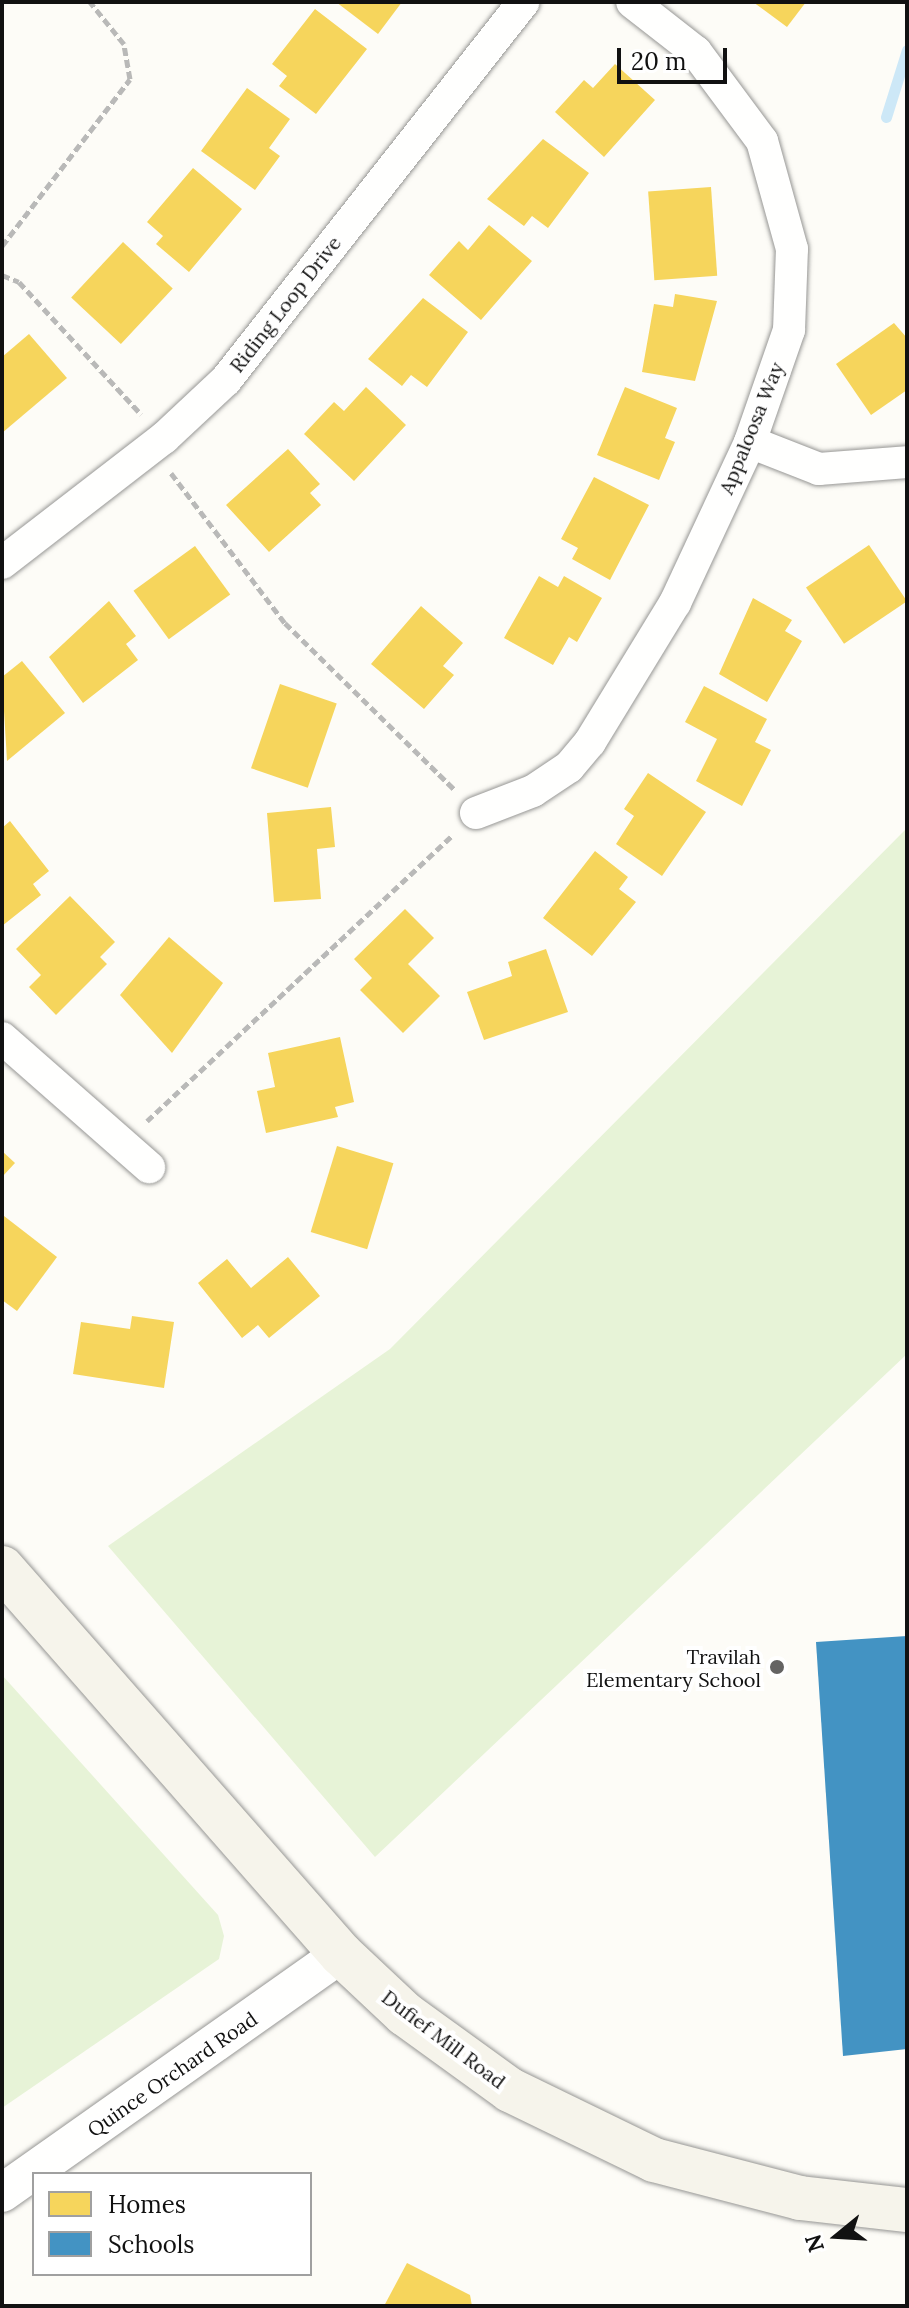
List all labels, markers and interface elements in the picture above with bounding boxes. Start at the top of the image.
scale bar [621,32,731,82]
text: 20 m [631,46,687,77]
street label: Riding Loop Drive [224,231,346,377]
street label: Appaloosa Way [714,359,788,497]
place label: Travilah Elementary School [586,1644,761,1691]
marker: Travilah Elementary School [768,1658,786,1676]
street label: Dufief Mill Road [377,1985,511,2093]
street label: Quince Orchard Road [82,2006,262,2142]
legend [32,2172,312,2276]
text: Homes [108,2189,186,2220]
north arrow [797,2196,877,2276]
text: Schools [108,2229,194,2260]
text: N [798,2231,830,2256]

